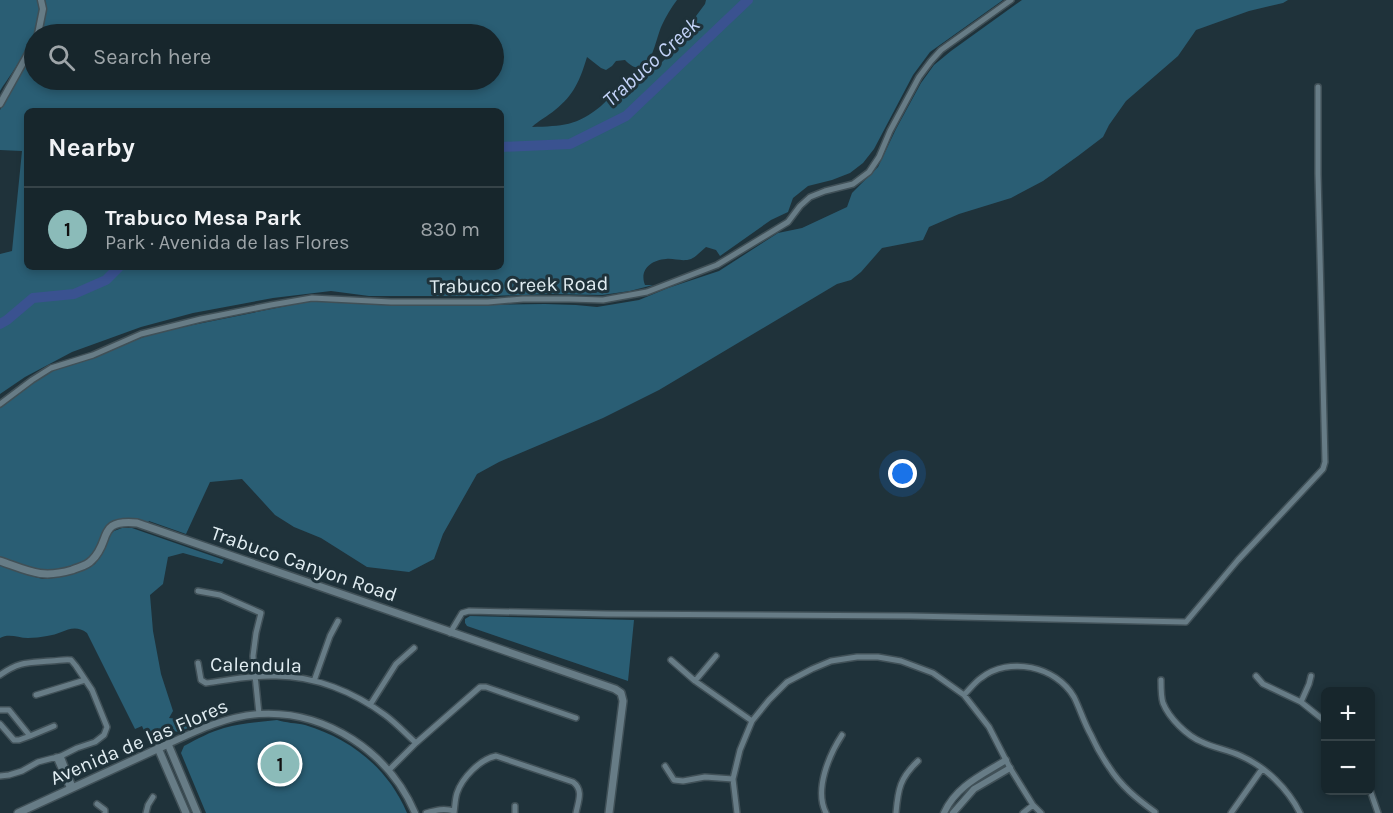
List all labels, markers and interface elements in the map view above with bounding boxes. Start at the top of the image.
water label: Trabuco Creek [598,12,705,112]
search box [24,24,504,90]
icon: search [45,41,78,74]
text: Search here [93,44,211,70]
text: Nearby [48,132,135,163]
text: Trabuco Mesa Park [105,205,302,231]
text: 1 [64,218,71,241]
text: 830 m [421,218,480,241]
text: Park · Avenida de las Flores [105,231,349,254]
street label: Trabuco Creek Road [429,272,609,298]
your location [888,459,917,488]
street label: Trabuco Canyon Road [208,521,400,607]
street label: Calendula [210,653,302,677]
map controls [1321,687,1375,795]
button: + [1321,687,1375,741]
street label: Avenida de las Flores [47,694,231,790]
button: − [1321,741,1375,795]
pin: 1 [260,742,300,786]

